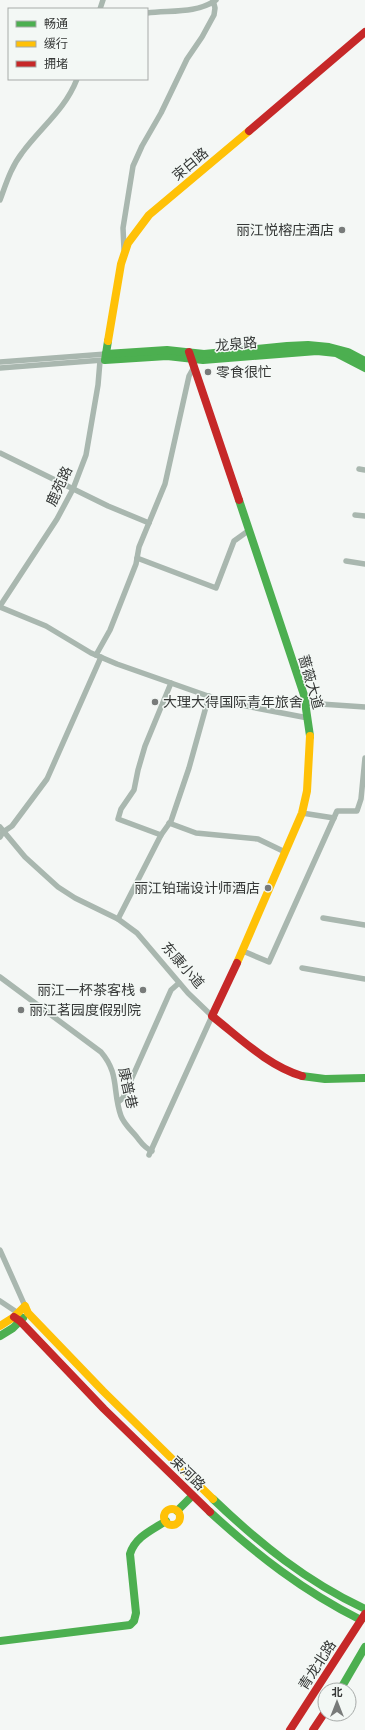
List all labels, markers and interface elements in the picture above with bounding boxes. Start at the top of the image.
legend [8,8,148,80]
text: 畅通 [44,16,68,30]
text: 缓行 [44,36,68,50]
text: 拥堵 [44,56,68,70]
street label: 束白路 [168,144,211,184]
place label: 丽江悦榕庄酒店 [236,221,334,238]
marker: 丽江悦榕庄酒店 [337,225,347,235]
street label: 龙泉路 [214,333,258,354]
place label: 零食很忙 [216,363,272,380]
marker: 零食很忙 [203,367,213,377]
street label: 鹿苑路 [42,463,75,508]
street label: 蔷薇大道 [296,653,327,711]
place label: 大理大得国际青年旅舍 [163,693,303,710]
marker: 大理大得国际青年旅舍 [150,697,160,707]
place label: 丽江铂瑞设计师酒店 [134,879,260,896]
marker: 丽江铂瑞设计师酒店 [263,883,273,893]
street label: 东康小道 [159,938,208,991]
place label: 丽江一杯茶客栈 [37,981,135,998]
marker: 丽江一杯茶客栈 [138,985,148,995]
place label: 丽江茗园度假别院 [29,1001,141,1018]
marker: 丽江茗园度假别院 [16,1005,26,1015]
street label: 康普巷 [115,1066,141,1110]
street label: 束河路 [167,1452,209,1493]
street label: 青龙北路 [295,1637,339,1693]
north arrow [317,1682,357,1722]

